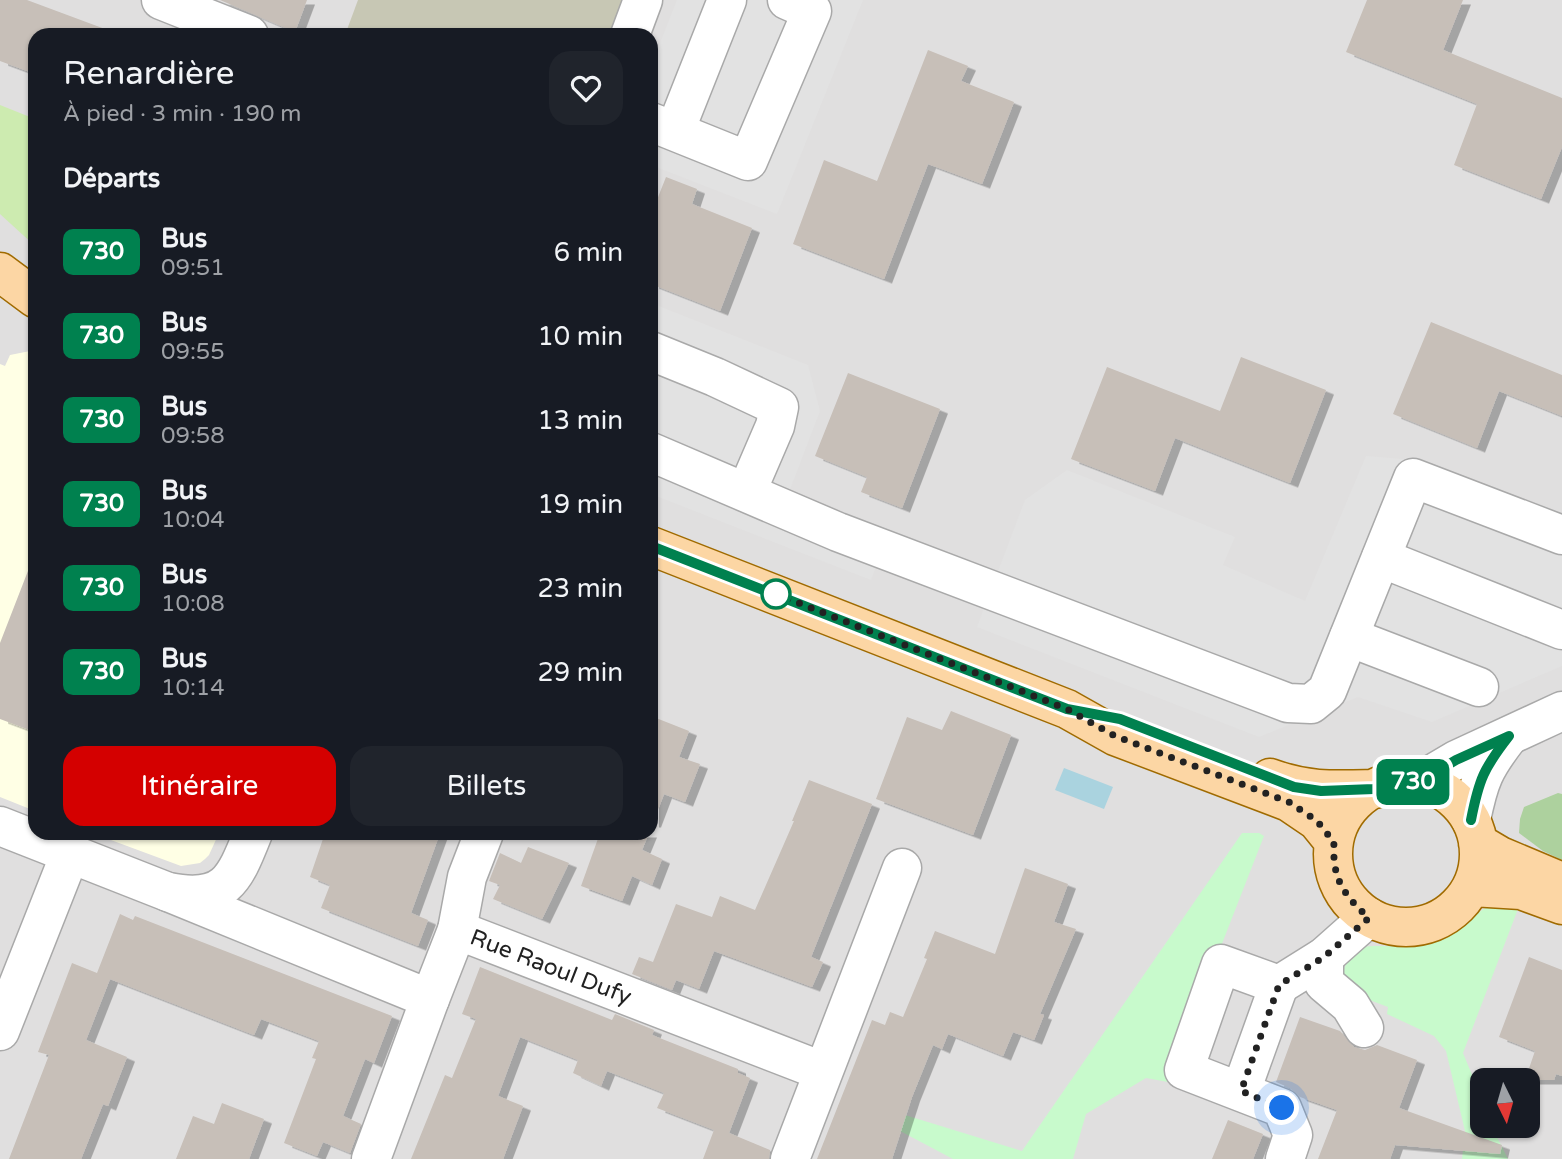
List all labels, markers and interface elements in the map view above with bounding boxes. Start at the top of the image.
button: heart [549,51,623,125]
text: Renardière [63,54,235,93]
text: À pied · 3 min · 190 m [63,100,302,128]
text: Départs [63,163,160,194]
text: Bus [161,223,207,254]
text: 730 [79,237,124,266]
text: 6 min [554,237,623,268]
text: 09:51 [161,254,225,282]
text: Bus [161,307,207,338]
text: 730 [79,321,124,350]
text: 10 min [537,321,623,352]
text: 09:55 [161,338,225,366]
text: Bus [161,391,207,422]
text: 730 [79,405,124,434]
text: 13 min [537,405,623,436]
text: 09:58 [161,422,225,450]
text: Bus [161,475,207,506]
text: 730 [79,489,124,518]
text: 19 min [537,489,623,520]
text: 10:04 [161,506,225,534]
text: Bus [161,559,207,590]
text: 730 [79,573,124,602]
text: 23 min [537,573,623,604]
unlabelled marker [761,579,791,609]
text: 10:08 [161,590,225,618]
text: Bus [161,643,207,674]
text: 730 [79,657,124,686]
text: 29 min [537,657,623,688]
text: 10:14 [161,674,225,702]
button: Itinéraire [63,746,336,826]
button: Billets [350,746,623,826]
line badge: 730 [1373,759,1453,805]
text: 730 [1390,767,1436,796]
street label: Rue Raoul Dufy [466,923,635,1011]
north arrow [1470,1068,1540,1138]
map controls [1470,1068,1540,1138]
your location [1264,1090,1299,1125]

